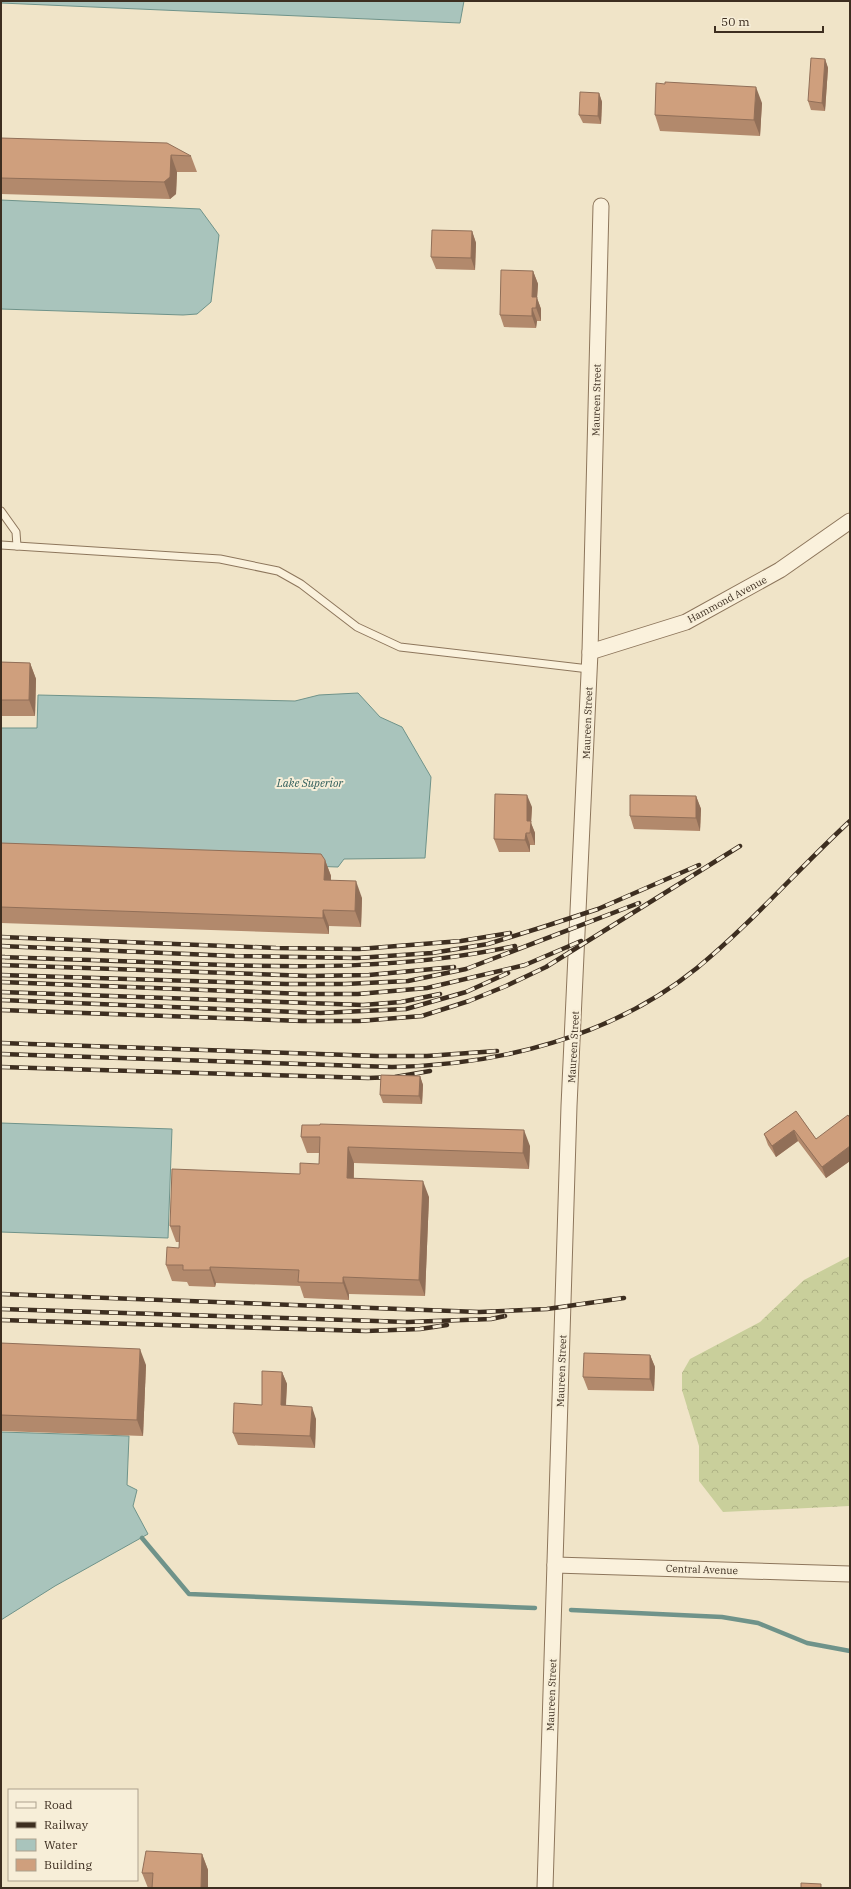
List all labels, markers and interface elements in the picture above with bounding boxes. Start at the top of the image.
scale bar [715,8,823,34]
text: 50 m [721,14,750,29]
street label: Maureen Street [589,363,604,436]
street label: Hammond Avenue [685,573,769,626]
street label: Maureen Street [580,686,595,759]
water label: Lake Superior [276,776,344,790]
street label: Maureen Street [565,1010,582,1083]
street label: Maureen Street [554,1334,569,1407]
street label: Central Avenue [666,1562,738,1577]
street label: Maureen Street [544,1658,559,1731]
legend [8,1789,138,1881]
text: Road [44,1797,73,1812]
text: Railway [44,1817,89,1832]
text: Water [44,1837,78,1852]
text: Building [44,1857,92,1872]

